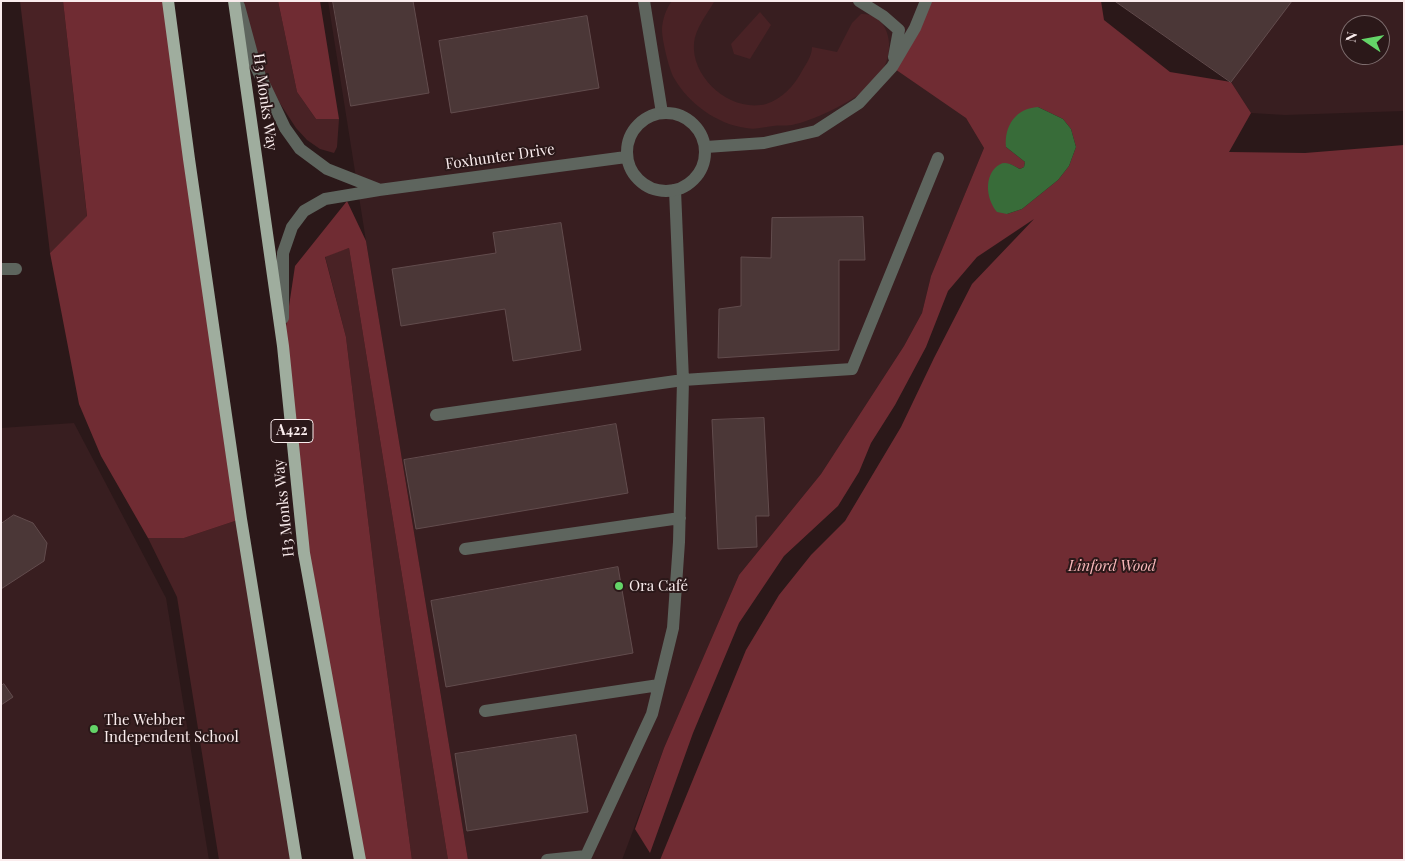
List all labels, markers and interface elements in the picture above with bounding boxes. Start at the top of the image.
north arrow [1340,15,1390,65]
text: N [1340,30,1361,44]
street label: H3 Monks Way [249,52,281,152]
street label: Foxhunter Drive [444,140,556,174]
road number: A422 [271,420,313,442]
street label: H3 Monks Way [270,458,298,558]
park label: Linford Wood [1068,557,1156,575]
place label: Ora Café [629,577,688,595]
marker: Ora Café [613,580,625,592]
place label: The Webber Independent School [104,711,239,746]
marker: The Webber Independent School [88,723,100,735]

